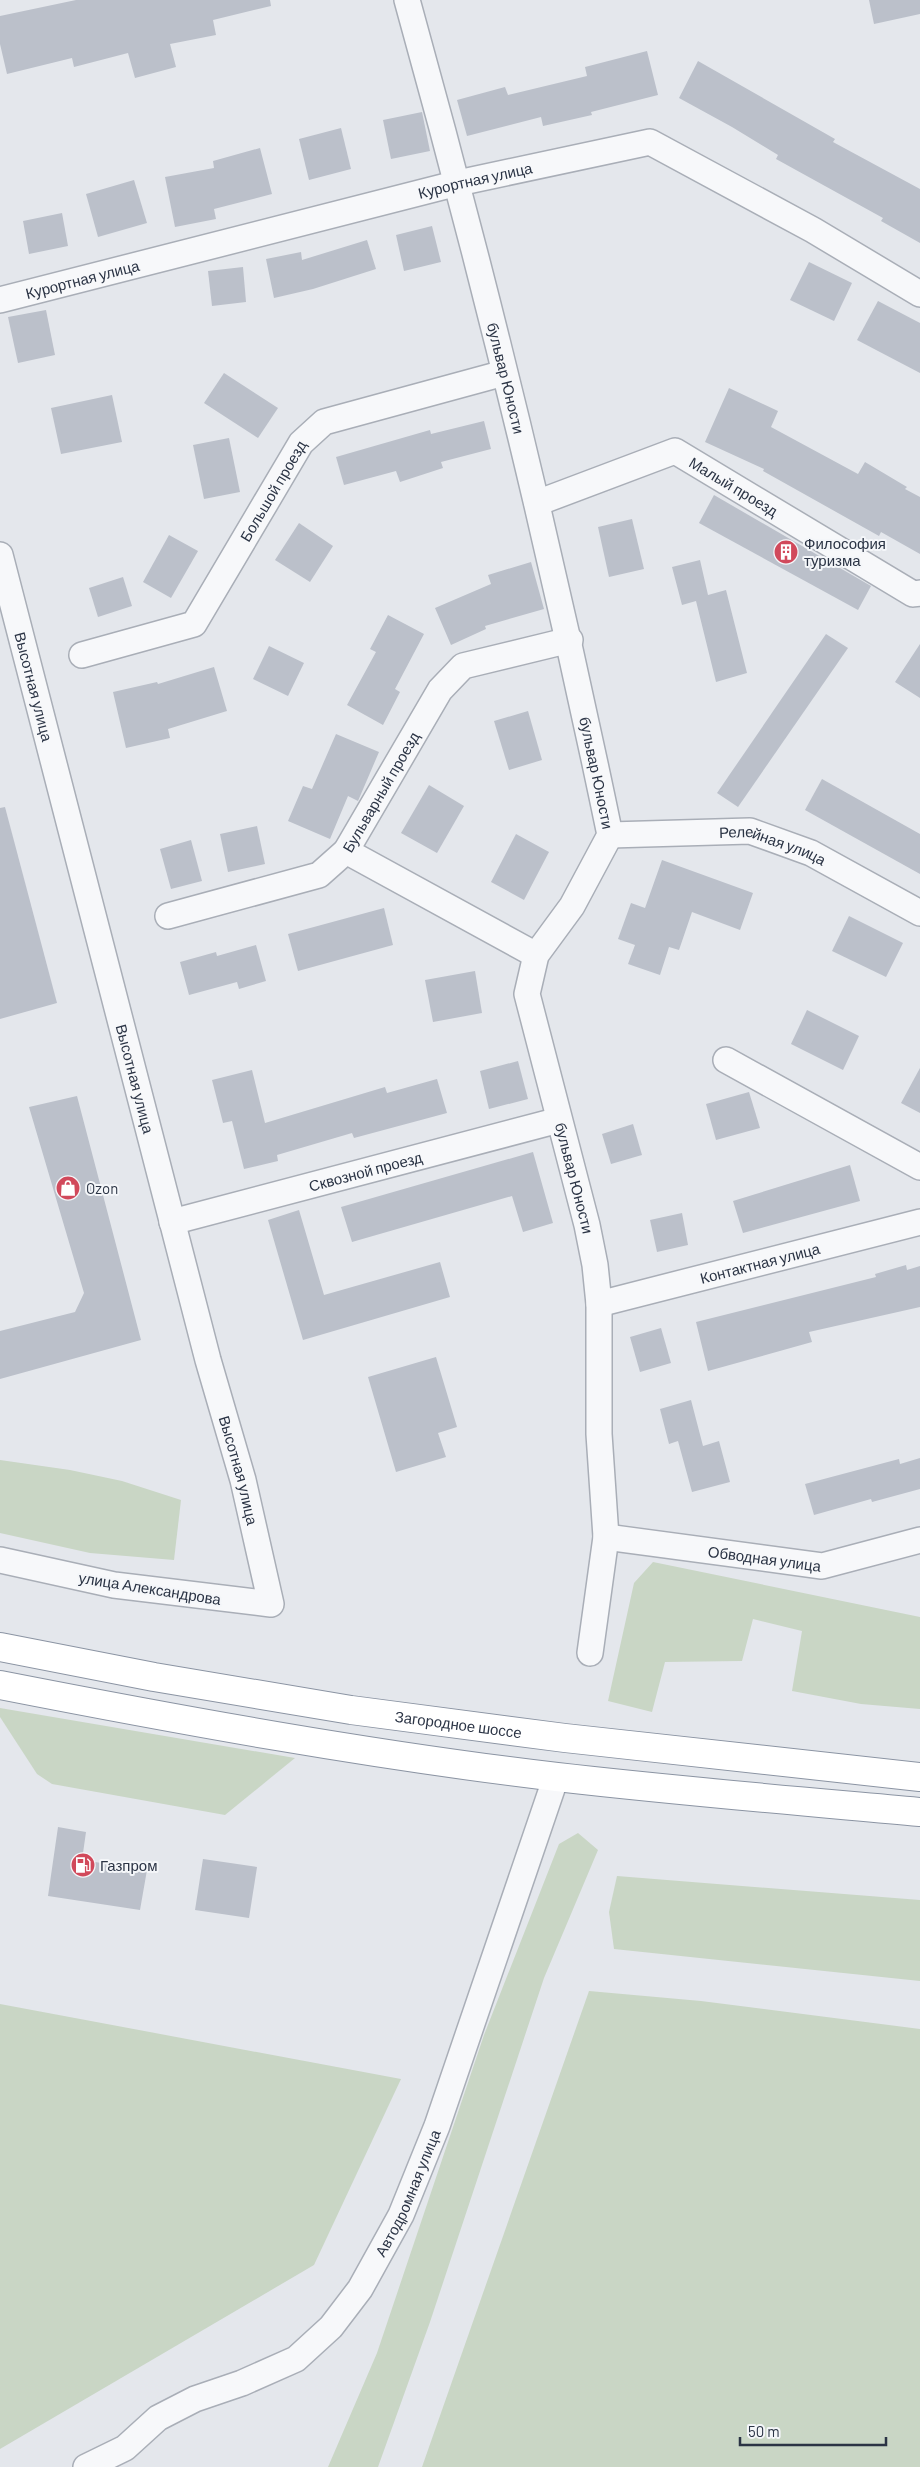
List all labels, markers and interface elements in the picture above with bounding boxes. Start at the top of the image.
street label: Курортная улица [416,158,535,202]
street label: Курортная улица [24,256,142,302]
street label: бульвар Юности [484,321,529,436]
street label: Большой проезд [236,437,310,545]
street label: Малый проезд [686,453,781,520]
place label: Философия туризма [804,534,886,569]
building icon: Философия туризма [773,539,799,565]
street label: Высотная улица [11,630,57,744]
street label: бульвар Юности [576,715,618,831]
street label: Бульварный проезд [338,728,423,855]
street label: Релейная улица [719,822,830,869]
street label: Высотная улица [113,1022,158,1136]
street label: бульвар Юности [552,1121,598,1235]
street label: Сквозной проезд [307,1147,424,1195]
shop icon: Ozon [55,1175,81,1201]
place label: Ozon [86,1179,118,1197]
street label: Контактная улица [698,1239,822,1287]
street label: Высотная улица [216,1414,262,1527]
street label: Обводная улица [707,1542,823,1575]
street label: улица Александрова [78,1568,223,1608]
street label: Загородное шоссе [394,1707,523,1741]
fuel station icon: Газпром [70,1852,96,1878]
place label: Газпром [100,1856,157,1874]
street label: Автодромная улица [371,2126,444,2259]
scale bar [740,2414,886,2446]
text: 50 m [748,2422,780,2440]

